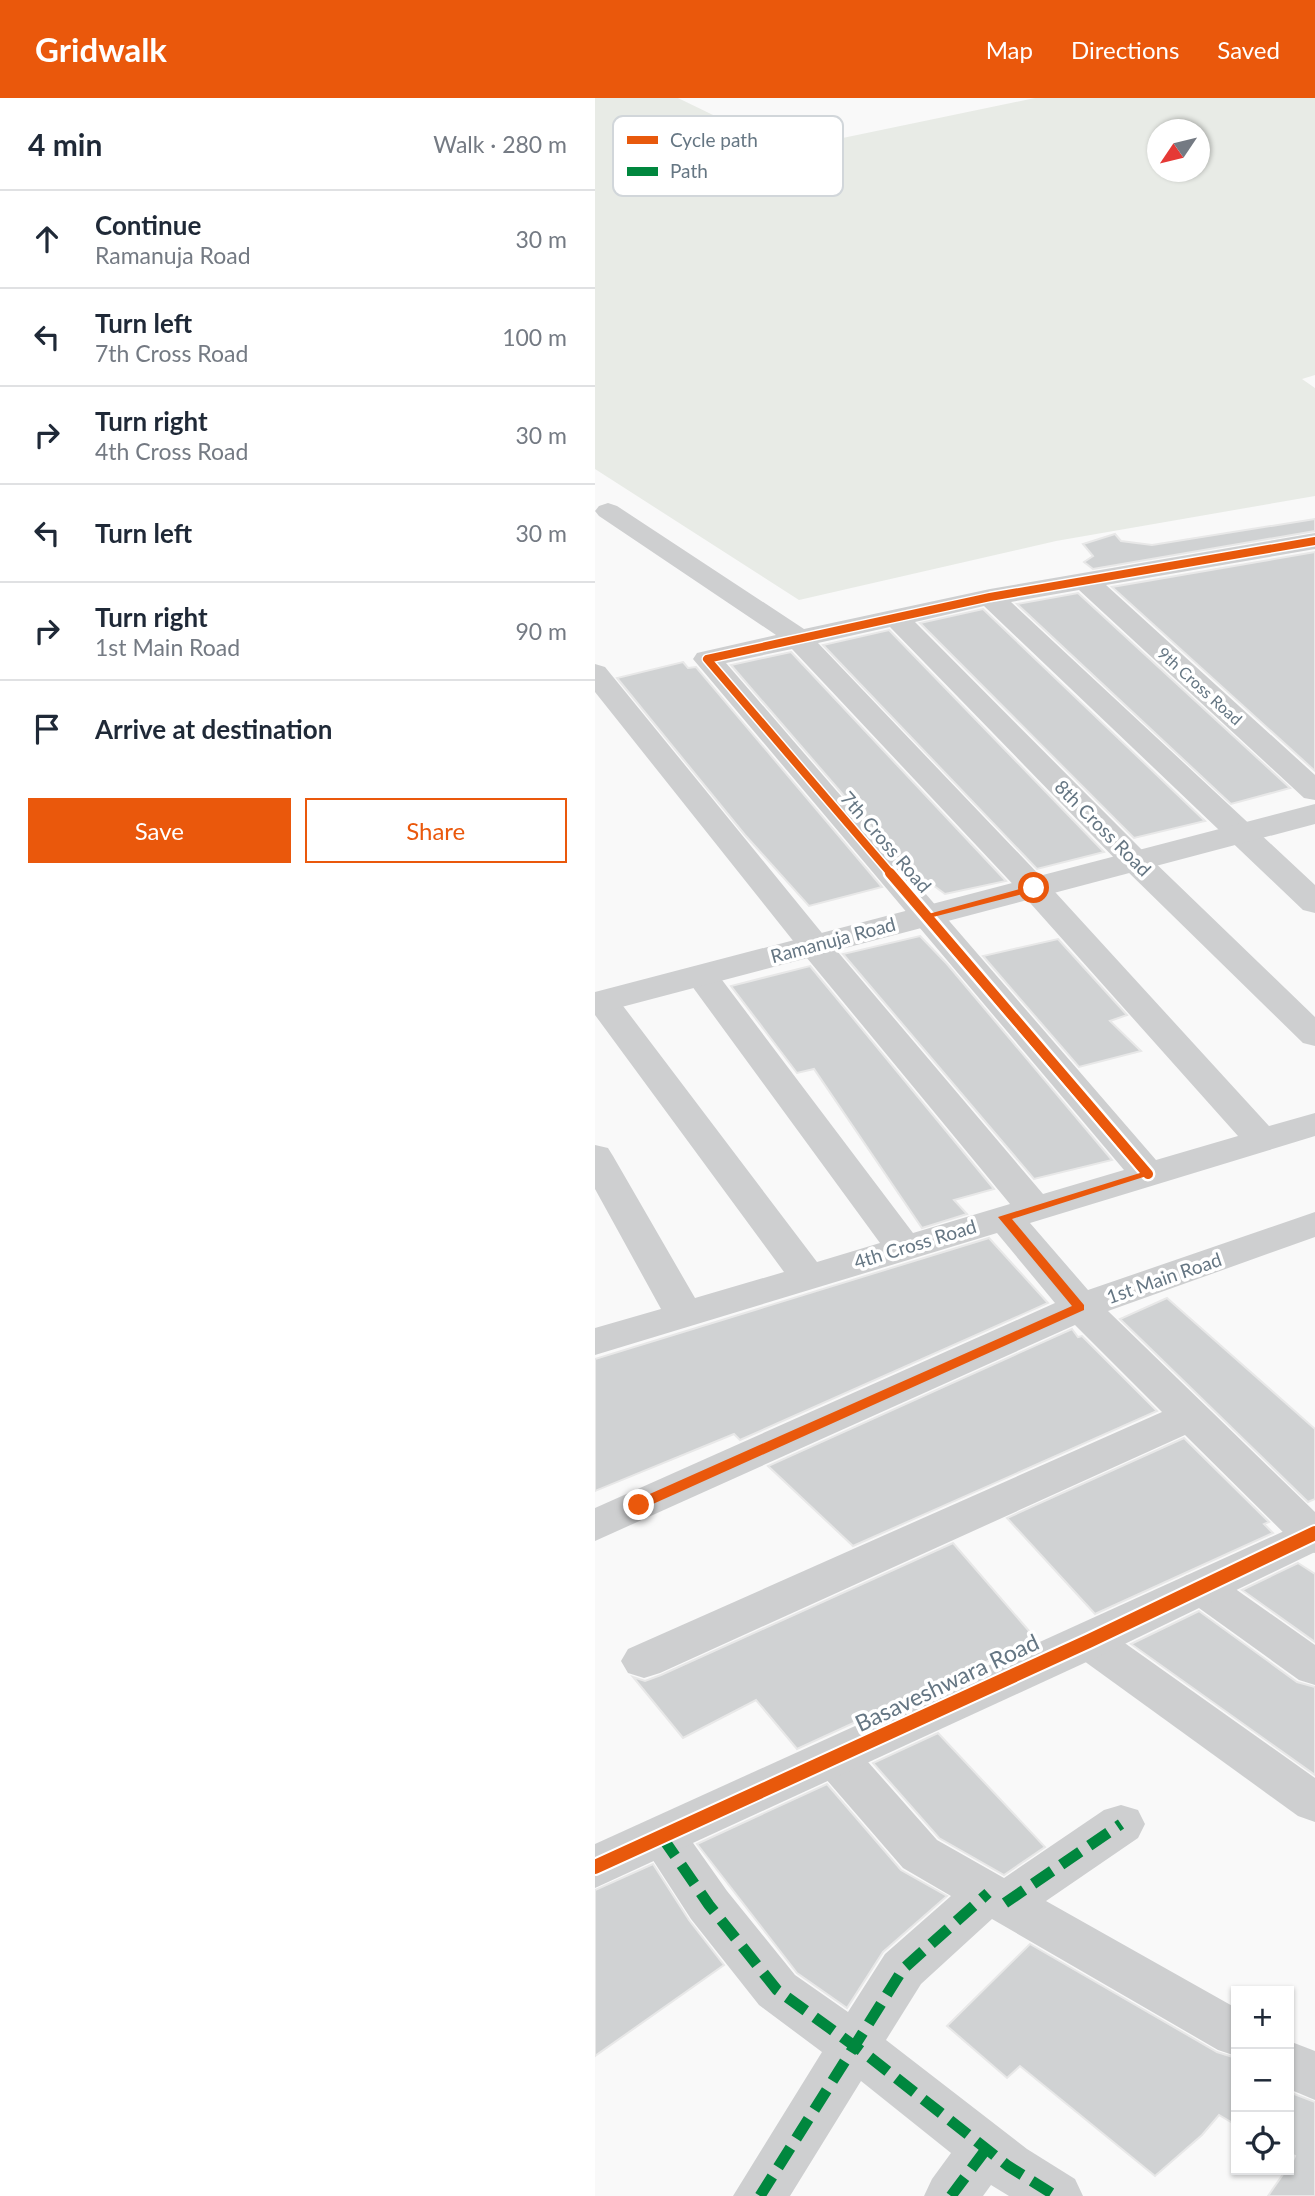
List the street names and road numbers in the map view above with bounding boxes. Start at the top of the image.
street label: 9th Cross Road [1154,643,1246,728]
street label: 8th Cross Road [1050,775,1156,881]
street label: 7th Cross Road [836,786,937,897]
street label: Ramanuja Road [768,912,898,967]
street label: 4th Cross Road [851,1214,979,1273]
street label: 1st Main Road [1103,1247,1224,1308]
street label: Basaveshwara Road [850,1627,1043,1737]

